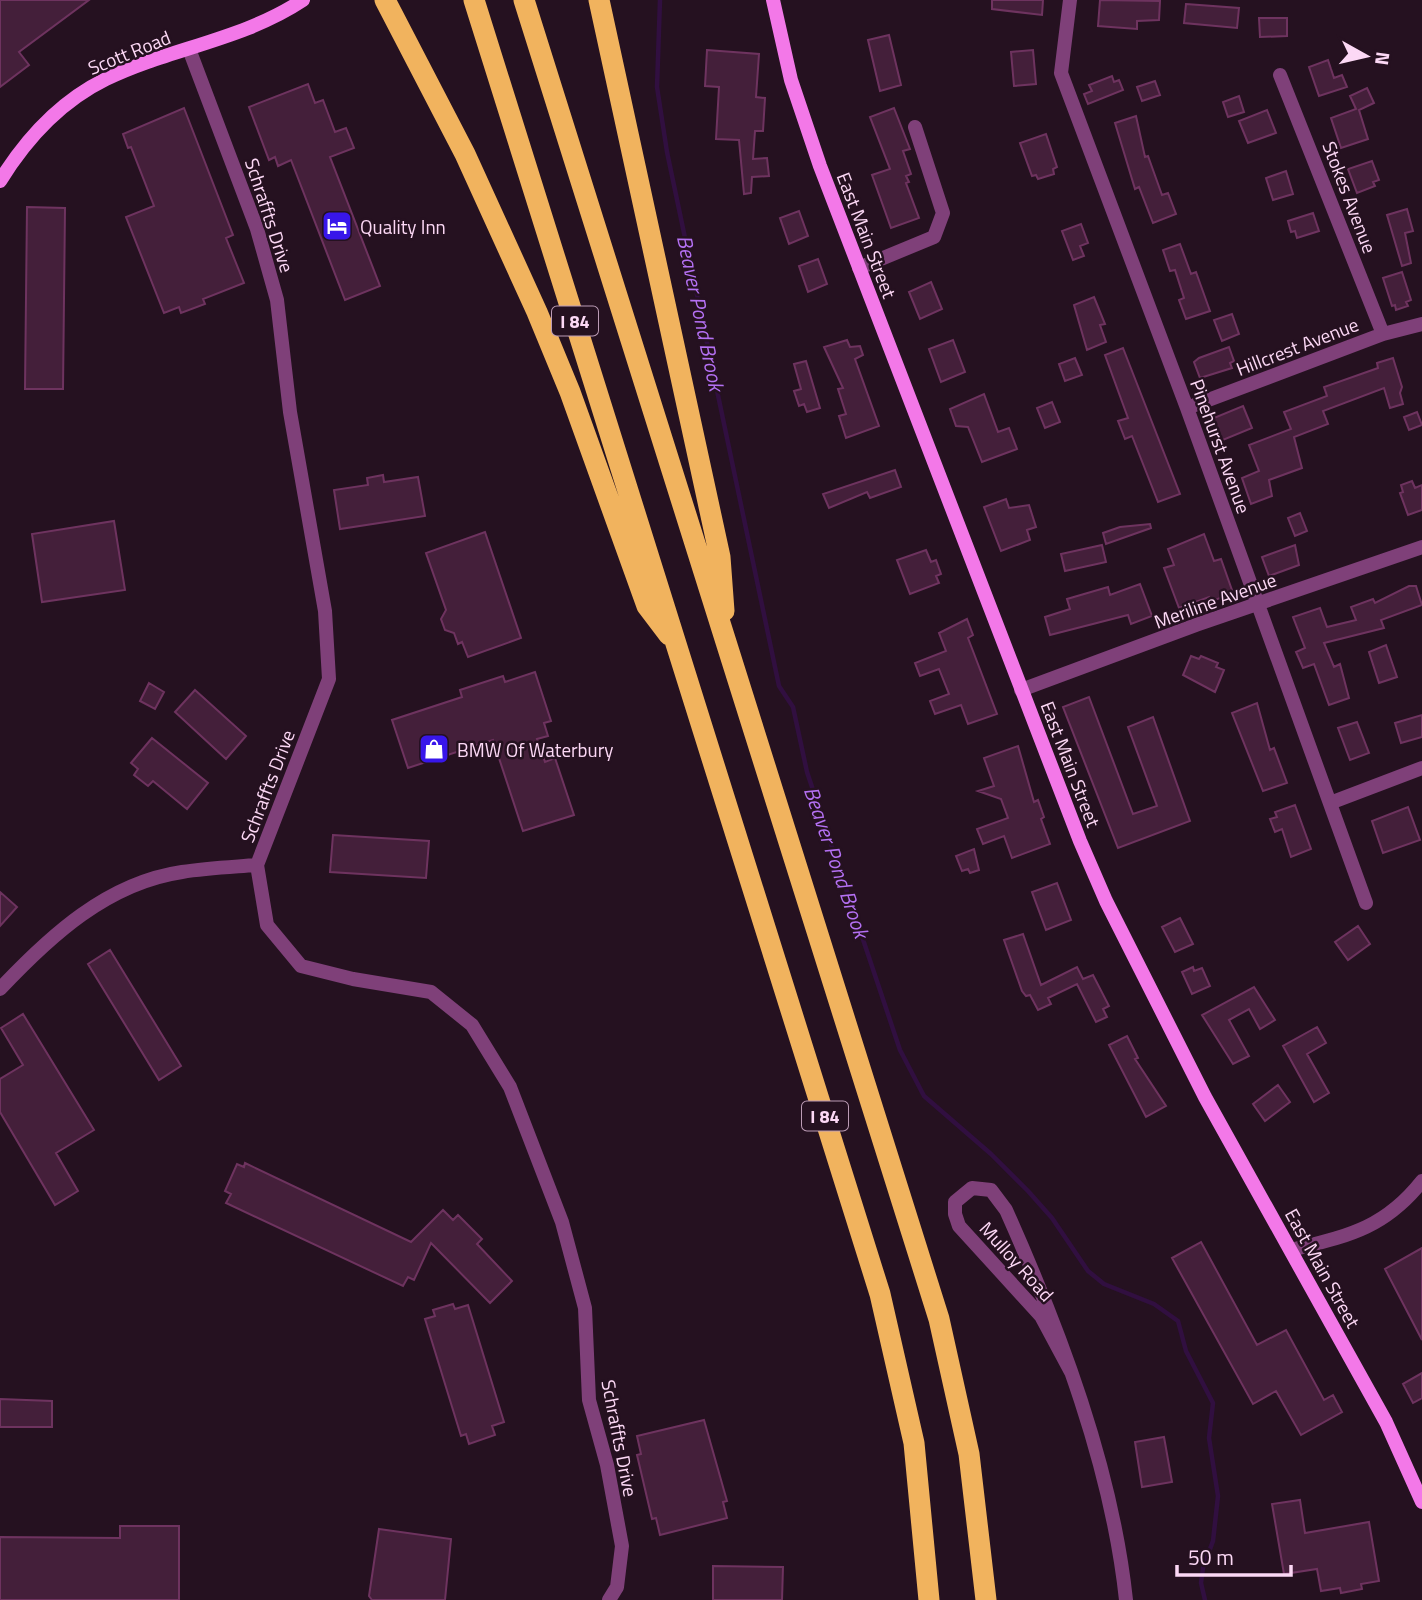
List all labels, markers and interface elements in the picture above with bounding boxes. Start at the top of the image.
north arrow [1331,21,1401,91]
street label: Scott Road [83,22,175,82]
text: N [1368,50,1399,67]
street label: Stokes Avenue [1315,137,1385,257]
street label: Schraffts Drive [238,154,302,276]
street label: East Main Street [830,168,904,302]
hotel icon: Quality Inn [320,209,354,243]
place label: Quality Inn [360,212,446,241]
water label: Beaver Pond Brook [669,232,734,396]
road number: I 84 [552,306,598,335]
street label: Hillcrest Avenue [1232,309,1362,383]
street label: Pinehurst Avenue [1183,375,1259,517]
street label: Meriline Avenue [1150,564,1280,636]
street label: East Main Street [1034,697,1108,831]
street label: Schraffts Drive [232,725,302,847]
shop icon: BMW Of Waterbury [417,732,451,766]
place label: BMW Of Waterbury [457,735,613,764]
water label: Beaver Pond Brook [796,782,879,945]
road number: I 84 [802,1101,848,1130]
street label: East Main Street [1278,1203,1368,1333]
street label: Mulloy Road [973,1214,1061,1308]
street label: Schraffts Drive [594,1377,646,1499]
scale bar [1177,1534,1291,1578]
text: 50 m [1188,1541,1234,1573]

